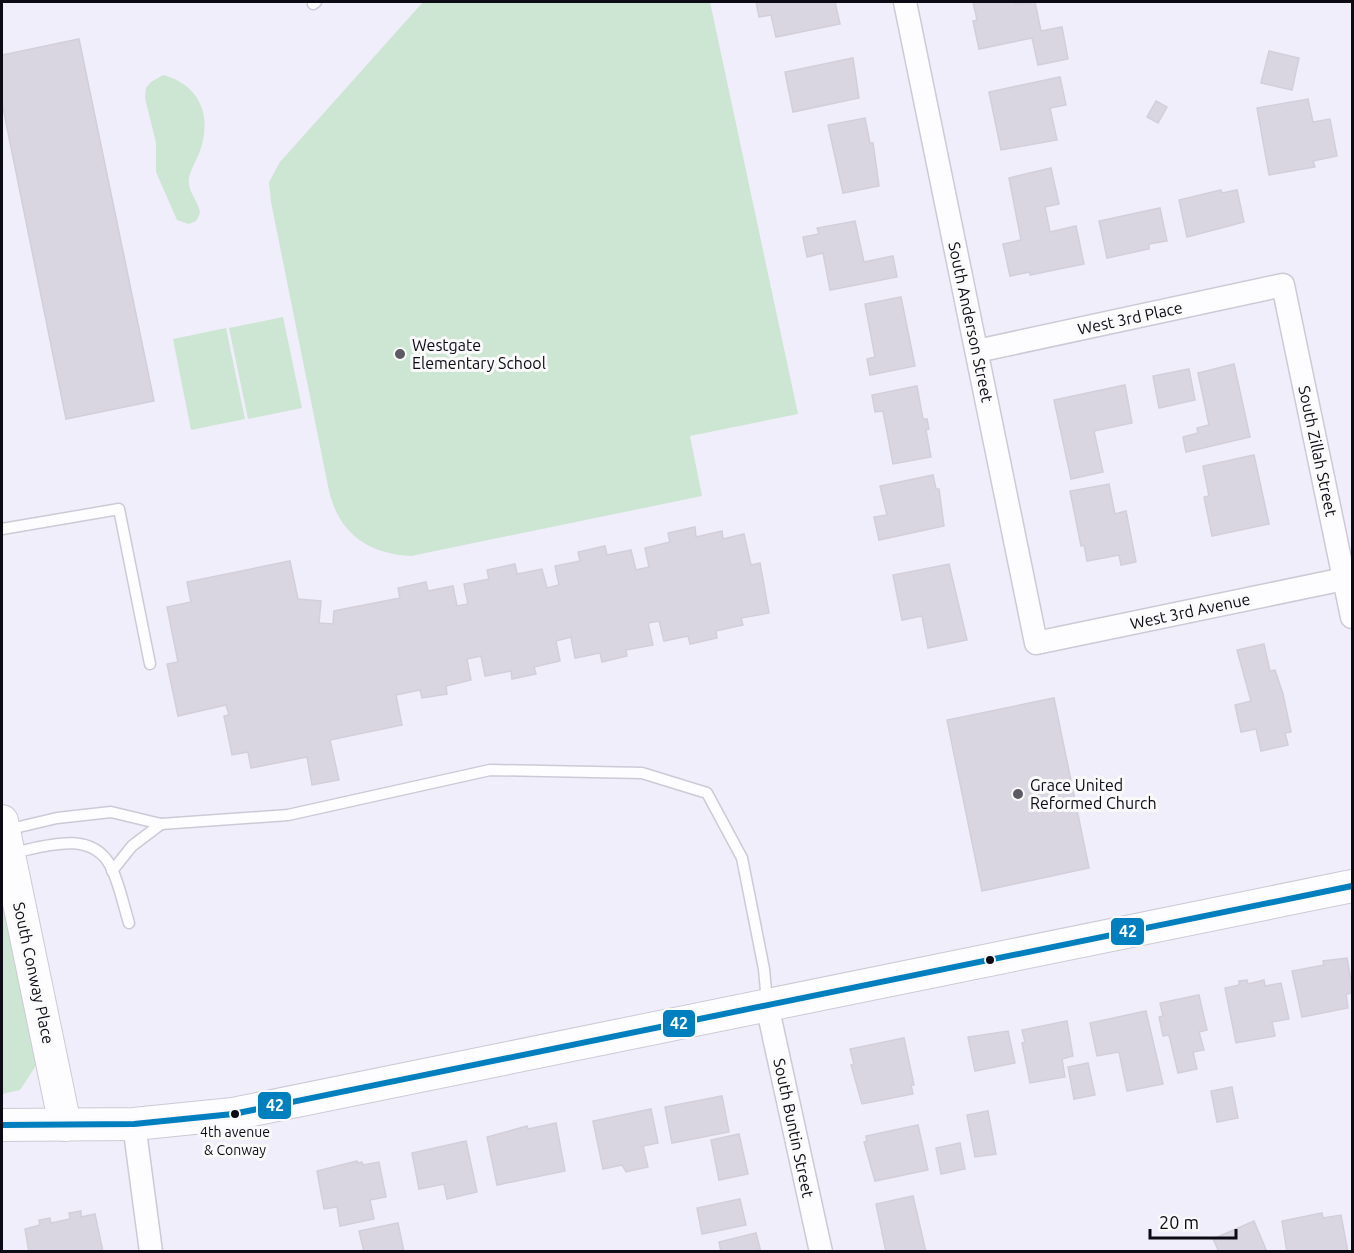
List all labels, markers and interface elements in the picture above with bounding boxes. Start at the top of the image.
street label: South Anderson Street [945,240,997,405]
street label: West 3rd Place [1076,298,1184,338]
place label: Westgate Elementary School [412,336,546,372]
marker: Westgate Elementary School [393,347,407,361]
street label: South Zillah Street [1295,384,1341,519]
street label: West 3rd Avenue [1128,589,1252,633]
place label: Grace United Reformed Church [1030,776,1157,812]
marker: Grace United Reformed Church [1011,787,1025,801]
street label: South Conway Place [10,900,58,1046]
line badge: 42 [1110,917,1145,946]
text: 42 [1119,922,1137,940]
unlabelled marker [984,954,996,966]
line badge: 42 [662,1009,696,1038]
text: 42 [670,1014,688,1032]
street label: South Buntin Street [770,1057,818,1200]
line badge: 42 [257,1091,292,1120]
text: 42 [266,1096,284,1114]
marker: 4th avenue & Conway [229,1108,241,1120]
place label: 4th avenue & Conway [200,1124,270,1158]
scale bar [1150,1202,1236,1240]
text: 20 m [1159,1212,1199,1232]

